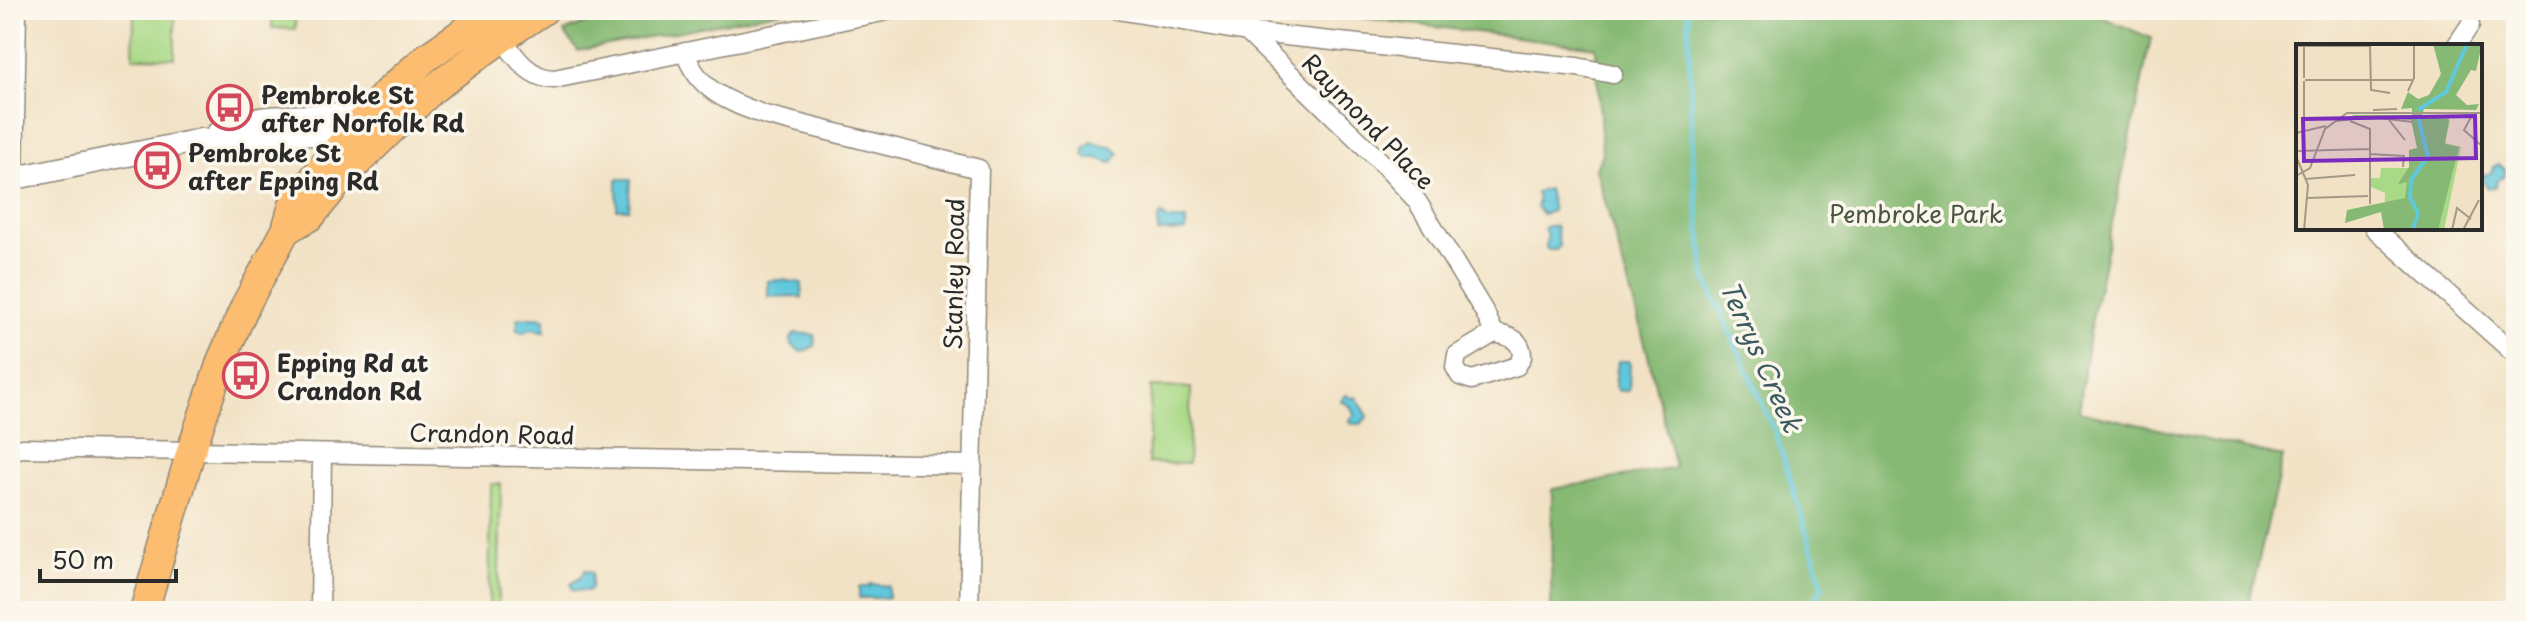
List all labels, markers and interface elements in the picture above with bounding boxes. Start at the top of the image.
inset map [2296,44,2482,230]
street label: Raymond Place [1294,45,1444,197]
place label: Pembroke St after Norfolk Rd [261,76,465,140]
bus stop icon: Pembroke St after Norfolk Rd [206,84,254,132]
place label: Pembroke St after Epping Rd [188,134,379,198]
bus stop icon: Pembroke St after Epping Rd [133,142,181,190]
park label: Pembroke Park [1829,195,2003,231]
street label: Stanley Road [934,198,972,350]
water label: Terrys Creek [1711,274,1813,439]
place label: Epping Rd at Crandon Rd [277,344,429,408]
bus stop icon: Epping Rd at Crandon Rd [222,352,270,400]
street label: Crandon Road [409,414,575,452]
scale bar [40,533,176,583]
text: 50 m [52,541,114,577]

